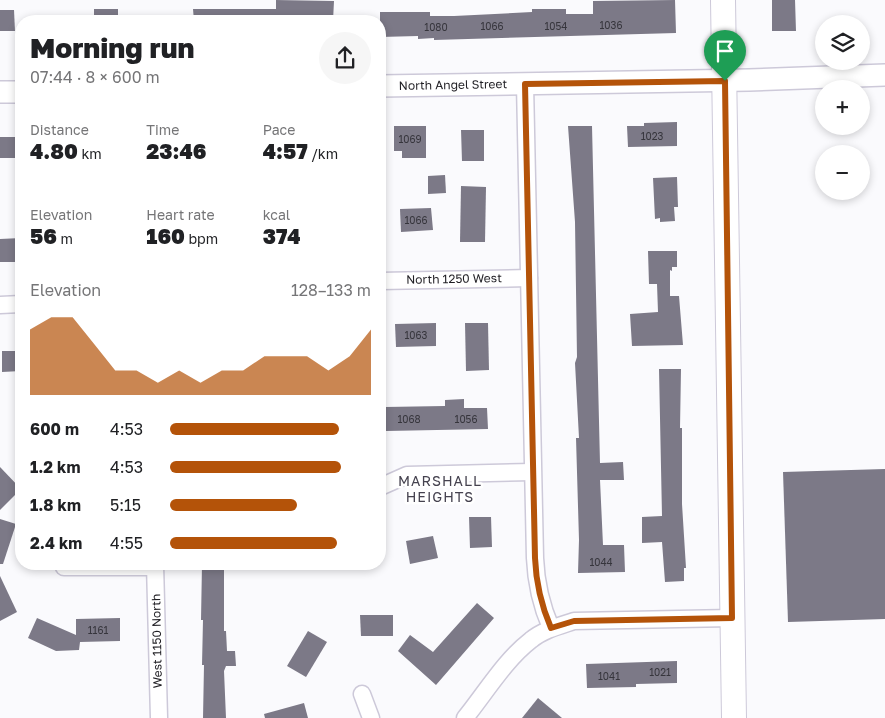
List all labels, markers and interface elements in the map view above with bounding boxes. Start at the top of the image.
map controls [815,15,870,200]
button: layers [815,15,870,70]
house number: 1036 [600,19,622,31]
house number: 1066 [480,20,504,32]
house number: 1054 [545,20,567,32]
house number: 1080 [424,21,448,33]
pin [704,30,746,81]
text: Morning run [30,31,194,64]
button: share [319,32,371,84]
icon: arrive [711,37,739,65]
text: 07:44 · 8 × 600 m [30,67,160,87]
street label: North Angel Street [399,76,508,93]
button: + [815,80,870,135]
text: Distance [30,121,89,138]
text: Time [146,121,179,138]
text: Pace [263,121,295,138]
house number: 1023 [641,130,663,142]
house number: 1069 [398,133,422,145]
text: 4.80 [30,138,78,164]
text: 23:46 [146,138,207,164]
text: 4:57 [263,138,308,164]
text: km [78,145,102,162]
text: /km [308,145,338,162]
button: − [815,145,870,200]
text: Elevation [30,206,92,223]
text: Heart rate [146,206,215,223]
text: kcal [263,206,290,223]
house number: 1066 [404,214,428,226]
text: 56 [30,223,57,249]
text: 160 [146,223,185,249]
text: 374 [263,223,301,249]
text: m [57,230,73,247]
text: bpm [185,230,218,247]
street label: North 1250 West [406,270,502,287]
text: Elevation [30,280,101,300]
text: 128–133 m [291,280,371,300]
house number: 1063 [405,329,428,341]
house number: 1068 [397,413,421,425]
house number: 1056 [455,413,477,425]
text: 600 m [30,419,79,439]
text: 4:53 [110,419,143,439]
text: 1.2 km [30,457,80,477]
text: 4:53 [110,457,143,477]
district label: MARSHALL HEIGHTS [398,472,482,505]
text: 1.8 km [30,495,81,515]
text: 5:15 [110,495,141,515]
text: 2.4 km [30,533,82,553]
text: 4:55 [110,533,143,553]
house number: 1044 [589,556,613,568]
street label: West 1150 North [148,594,165,688]
house number: 1161 [88,624,108,636]
house number: 1021 [649,666,671,678]
house number: 1041 [598,670,620,682]

